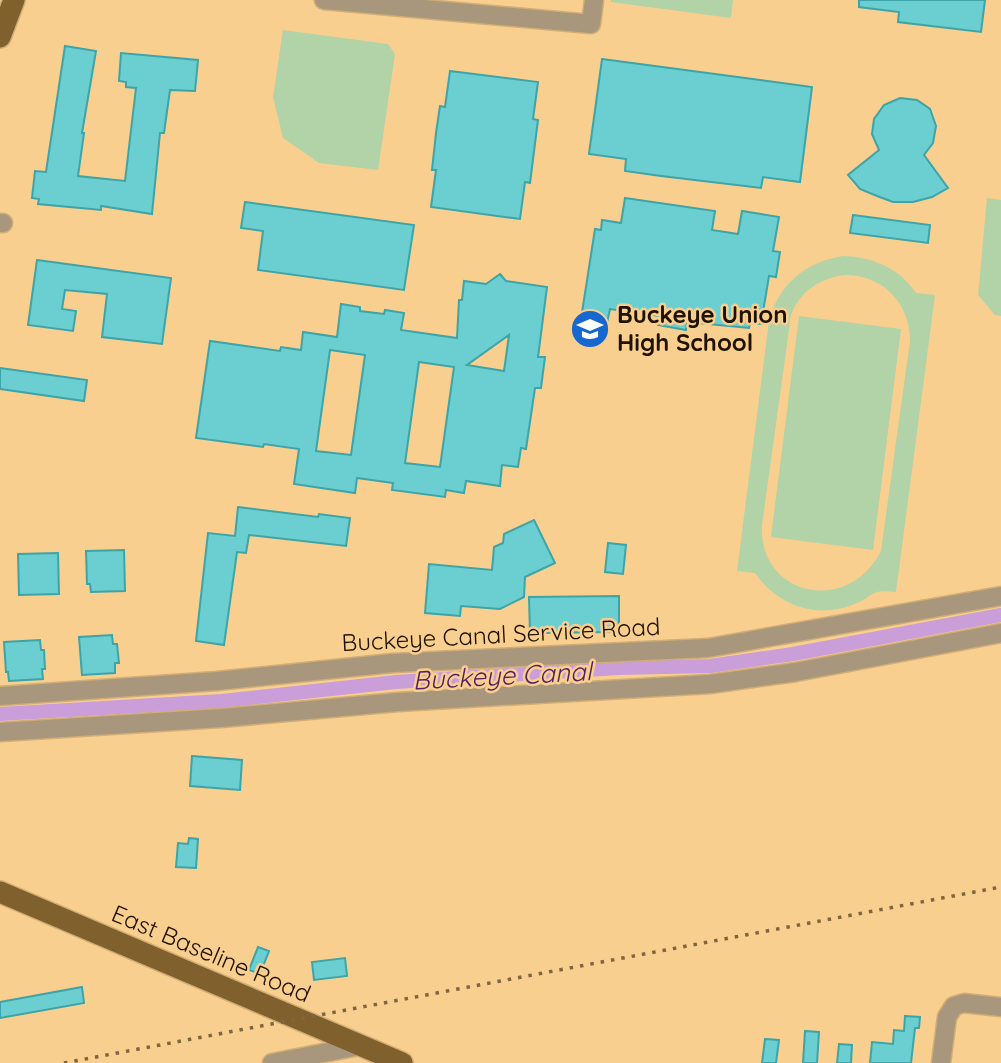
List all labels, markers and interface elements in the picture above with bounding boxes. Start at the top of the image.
place label: Buckeye Union High School [617,299,787,357]
school or university icon: Buckeye Union High School [569,308,611,350]
street label: Buckeye Canal Service Road [341,611,661,657]
water label: Buckeye Canal [412,654,595,697]
street label: East Baseline Road [107,898,315,1009]

